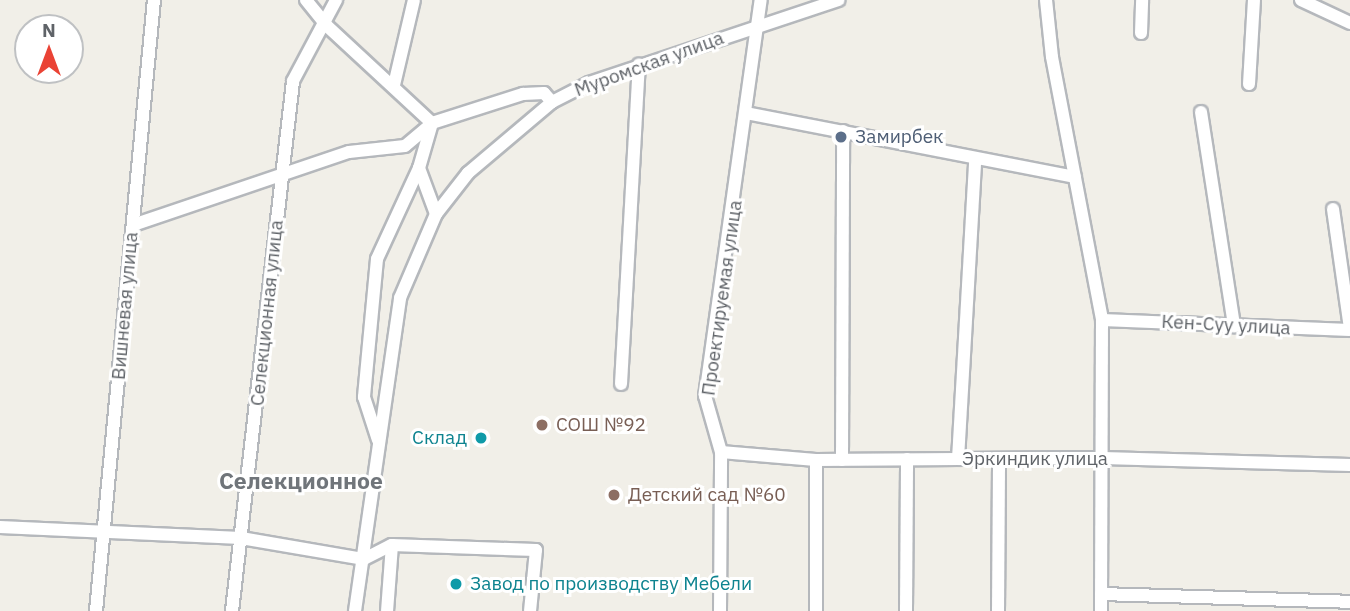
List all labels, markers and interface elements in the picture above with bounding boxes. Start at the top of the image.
north arrow [14,14,84,84]
text: N [42,18,56,42]
street label: Муромская улица [571,26,727,102]
place label: Замирбек [855,126,944,148]
marker: Замирбек [833,129,849,145]
street label: Проектируемая улица [697,199,747,397]
street label: Селекционная улица [246,219,288,407]
street label: Вишневая улица [107,231,143,381]
street label: Кен-Суу улица [1161,310,1291,340]
place label: СОШ №92 [556,414,646,436]
marker: СОШ №92 [534,417,550,433]
place label: Склад [412,427,467,449]
marker: Склад [473,430,489,446]
street label: Эркиндик улица [962,448,1108,470]
district label: Селекционное [219,466,383,494]
place label: Детский сад №60 [628,484,786,506]
marker: Детский сад №60 [606,487,622,503]
place label: Завод по производству Мебели [470,573,752,595]
marker: Завод по производству Мебели [448,576,464,592]

